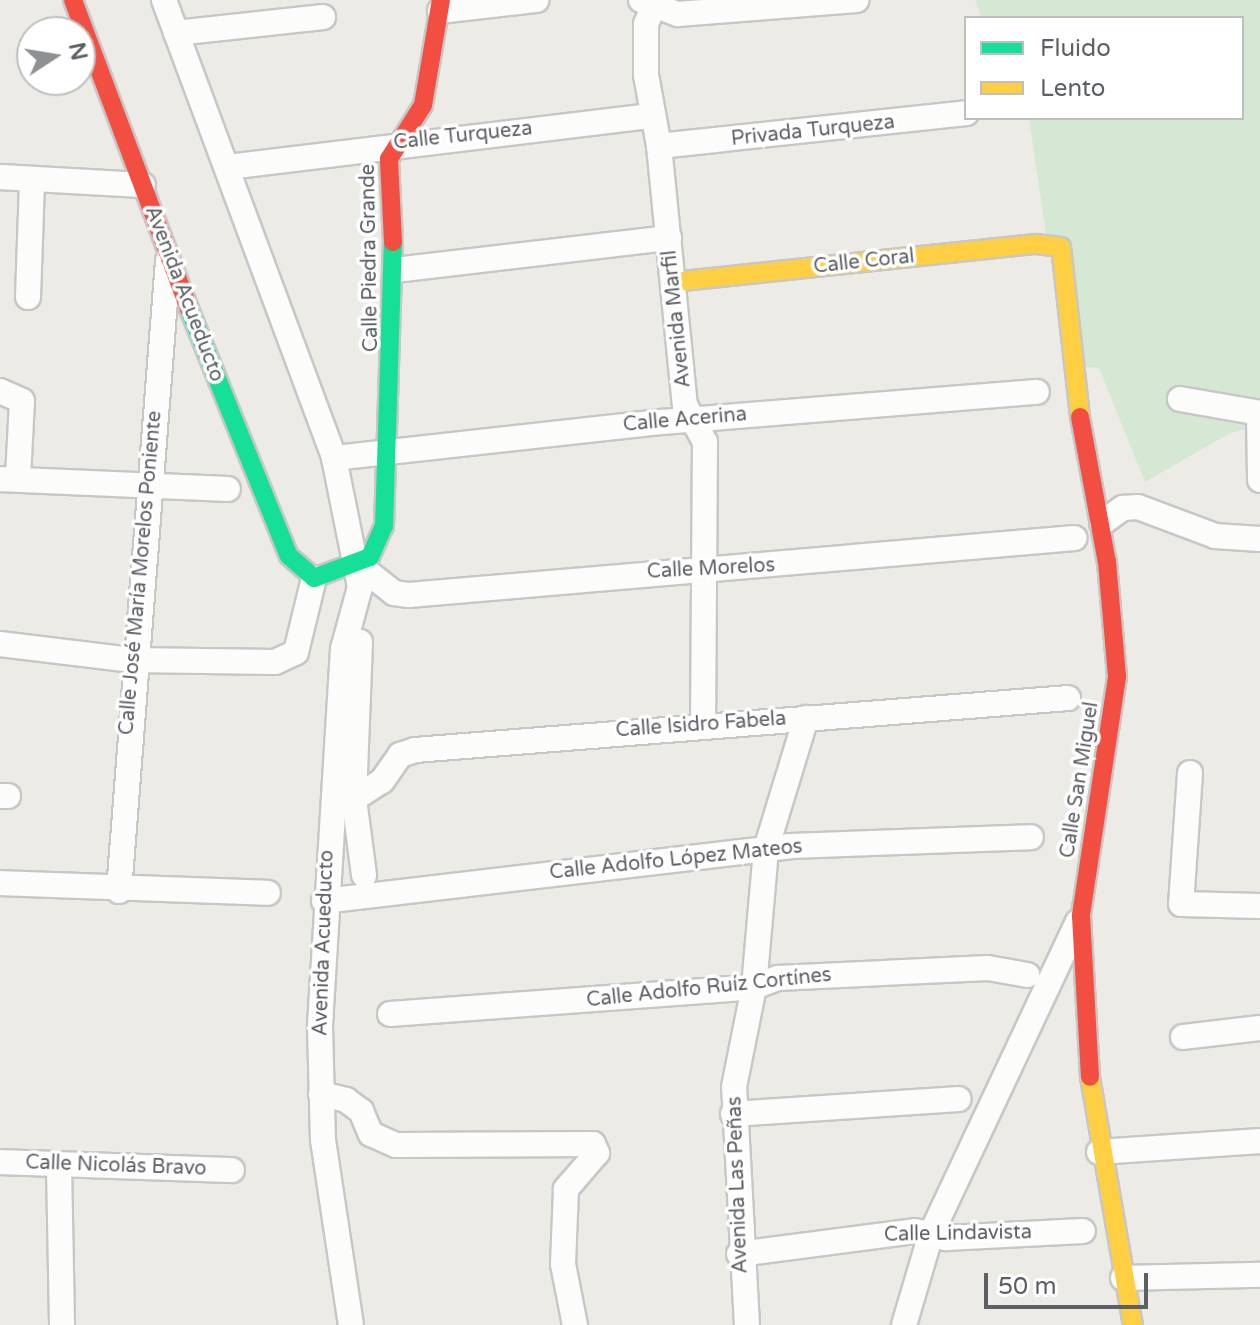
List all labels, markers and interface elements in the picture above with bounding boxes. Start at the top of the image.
north arrow [16,16,96,96]
legend [964,16,1244,120]
text: Fluido [1040,34,1111,63]
text: N [63,40,92,63]
text: Lento [1040,74,1105,103]
street label: Privada Turqueza [730,110,896,152]
street label: Calle Turqueza [392,117,534,155]
street label: Calle Piedra Grande [356,164,384,352]
street label: Avenida Acueducto [139,203,229,385]
street label: Calle Coral [812,245,916,279]
street label: Avenida Marfil [658,249,696,389]
street label: Calle Acerina [622,403,748,437]
street label: Calle José María Morelos Poniente [115,410,167,736]
street label: Calle Morelos [646,554,776,584]
street label: Calle San Miguel [1056,700,1104,860]
street label: Calle Isidro Fabela [615,707,787,743]
street label: Calle Adolfo López Mateos [548,835,804,885]
street label: Avenida Acueducto [309,850,339,1036]
street label: Calle Adolfo Ruíz Cortínes [585,963,833,1013]
street label: Avenida Las Peñas [723,1096,753,1274]
street label: Calle Nicolás Bravo [25,1151,207,1181]
street label: Calle Lindavista [884,1221,1032,1247]
scale bar [988,1257,1152,1307]
text: 50 m [998,1272,1056,1301]

